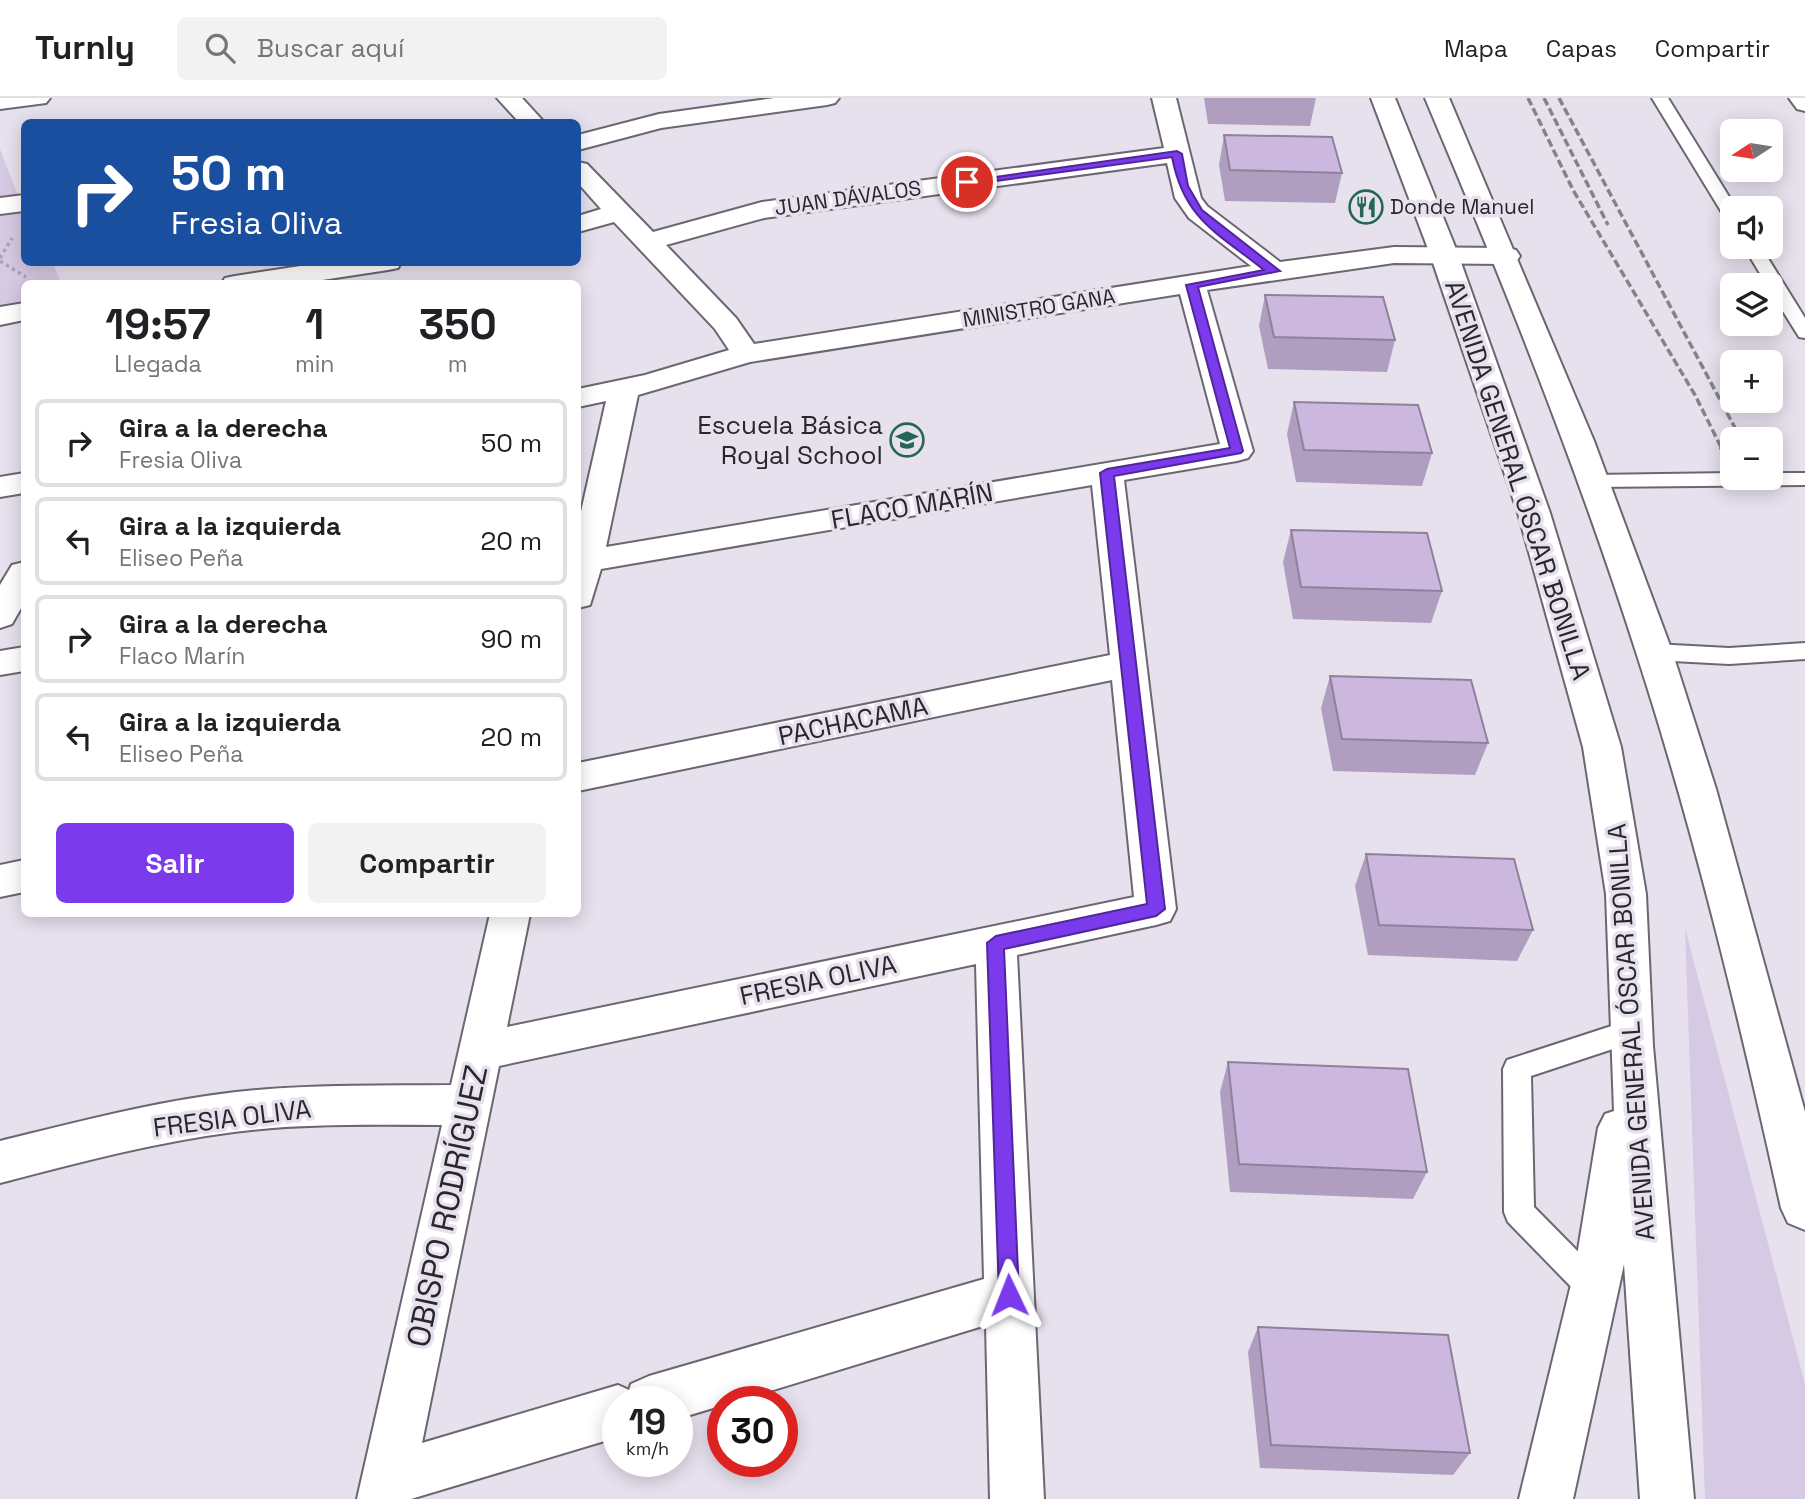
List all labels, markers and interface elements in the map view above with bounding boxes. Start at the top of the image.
search box [177,17,667,80]
text: Turnly [35,27,135,69]
icon: search [201,29,239,67]
text: Buscar aquí [257,31,404,65]
text: Mapa [1444,33,1508,64]
text: Capas [1546,33,1617,64]
text: Compartir [1655,33,1770,64]
north arrow [1720,119,1783,182]
map controls [1720,119,1783,490]
text: 50 m [171,142,286,204]
icon: right [56,147,147,238]
pin [937,152,997,212]
icon: arrive [948,163,986,201]
street label: JUAN DÁVALOS [773,174,923,221]
restaurant icon: Donde Manuel [1347,188,1385,226]
place label: Donde Manuel [1390,193,1535,220]
button: sound [1720,196,1783,259]
text: Fresia Oliva [171,203,342,243]
button: layers [1720,273,1783,336]
street label: AVENIDA GENERAL ÓSCAR BONILLA [1437,276,1599,684]
street label: MINISTRO GANA [961,282,1117,333]
text: 19:57 [105,298,211,351]
text: 1 [305,298,324,351]
text: 350 [419,298,497,351]
text: Llegada [114,349,202,379]
text: min [295,349,334,379]
text: m [448,349,468,379]
button: + [1720,350,1783,413]
place label: Escuela Básica Royal School [697,408,883,472]
text: Gira a la derecha [119,411,328,445]
school or university icon: Escuela Básica Royal School [888,421,926,459]
icon: right [60,424,98,462]
text: 50 m [481,426,542,460]
button: − [1720,427,1783,490]
text: Fresia Oliva [119,445,242,475]
street label: FLACO MARÍN [828,475,996,537]
text: Gira a la izquierda [119,509,341,543]
icon: left [60,522,98,560]
text: 20 m [481,524,542,558]
text: Eliseo Peña [119,543,243,573]
text: Gira a la derecha [119,607,328,641]
icon: right [60,620,98,658]
text: 90 m [480,622,542,656]
text: Flaco Marín [119,641,245,671]
street label: PACHACAMA [775,689,931,753]
text: Gira a la izquierda [119,705,341,739]
icon: left [60,718,98,756]
text: 20 m [481,720,542,754]
text: Eliseo Peña [119,739,243,769]
street label: AVENIDA GENERAL ÓSCAR BONILLA [1599,822,1663,1242]
button: Salir [56,823,294,903]
button: Compartir [308,823,546,903]
street label: FRESIA OLIVA [737,947,899,1013]
street label: OBISPO RODRÍGUEZ [398,1061,496,1351]
street label: FRESIA OLIVA [151,1091,313,1145]
position arrow [972,1258,1046,1332]
speed limit sign: 30 [707,1386,798,1477]
text: 19 [629,1400,666,1444]
text: km/h [626,1437,669,1460]

